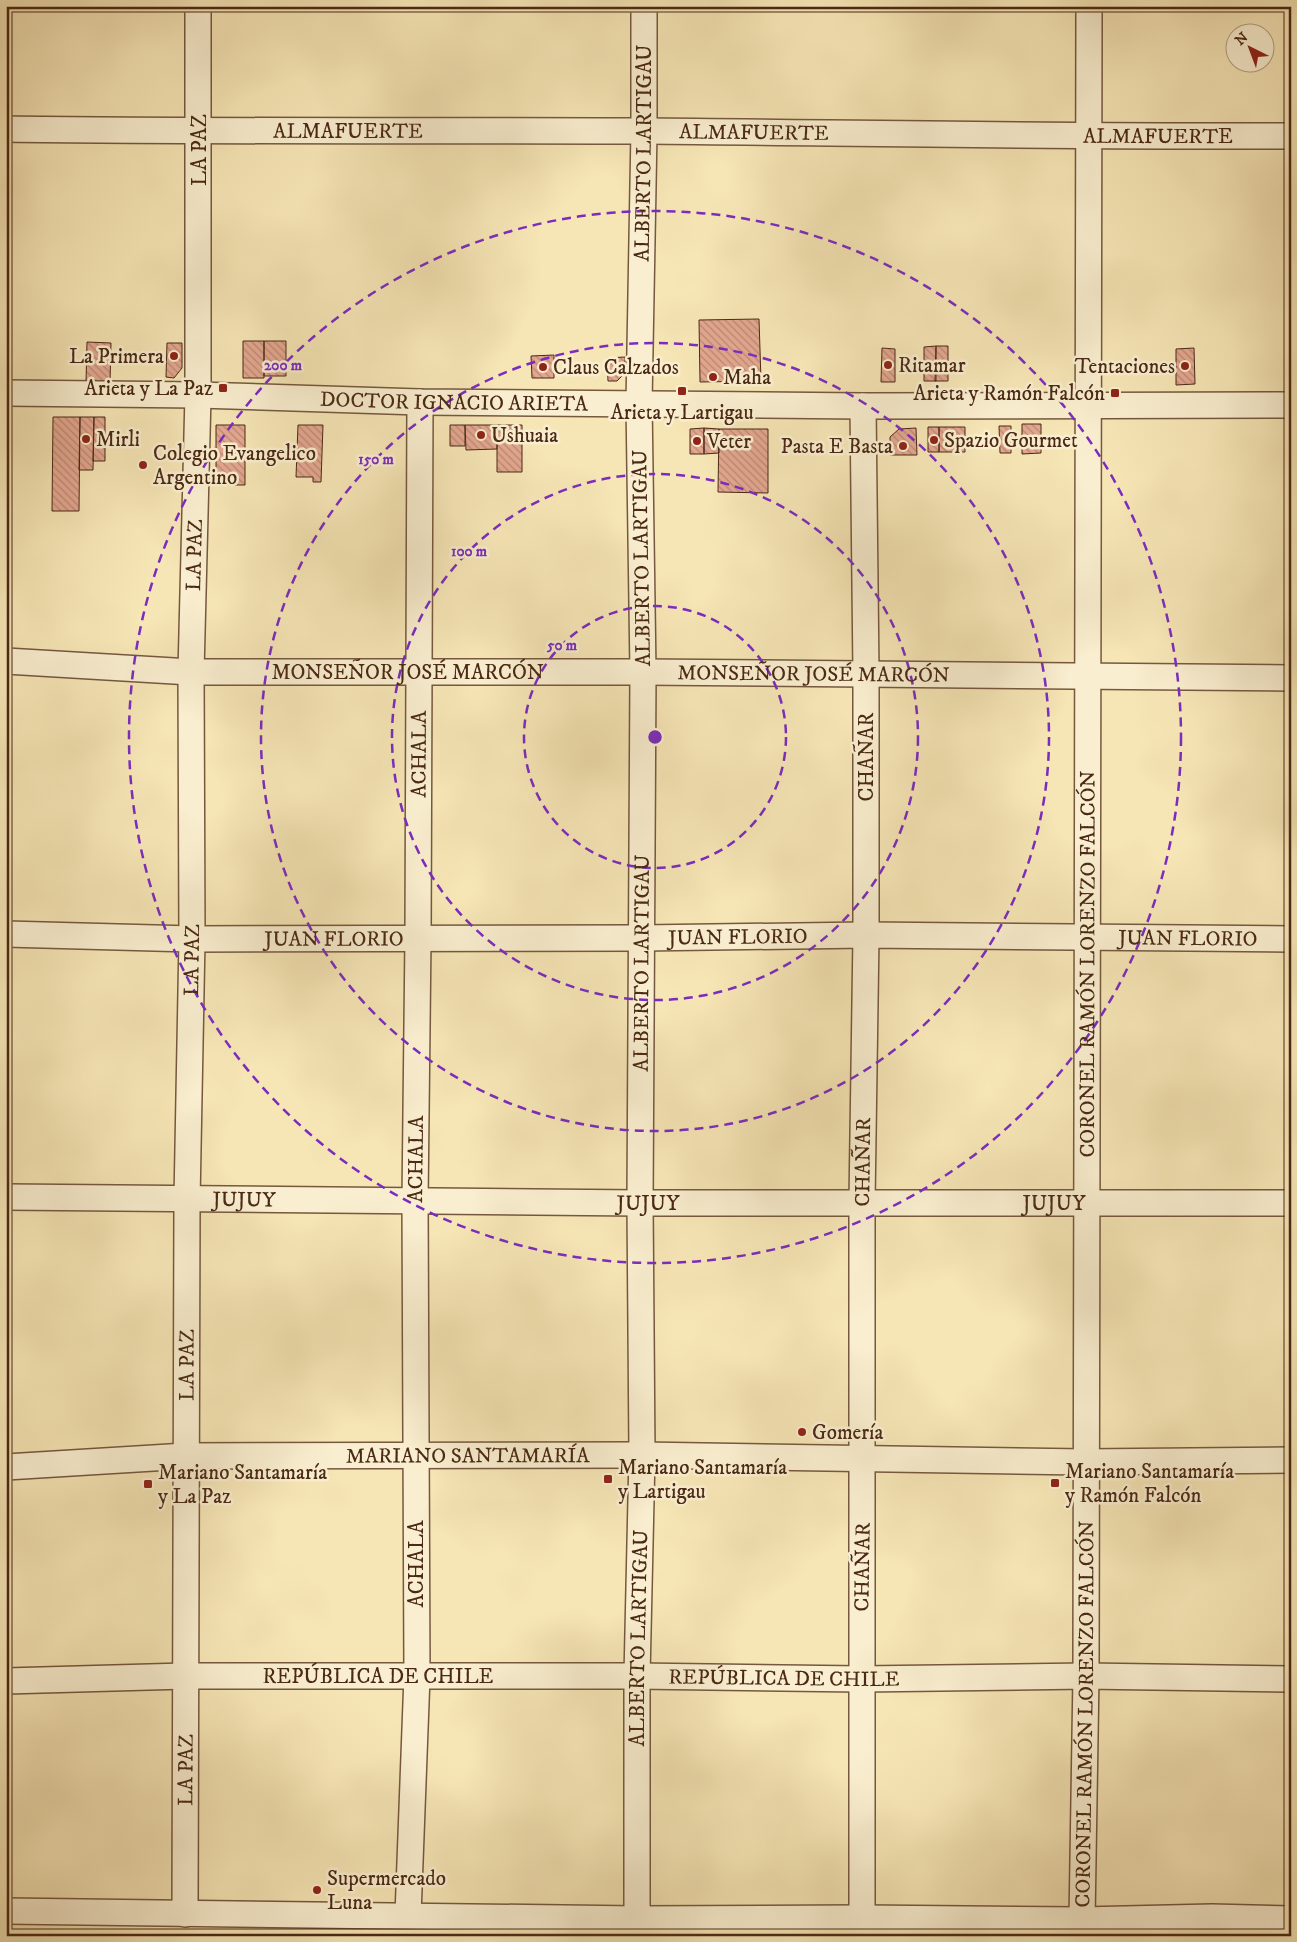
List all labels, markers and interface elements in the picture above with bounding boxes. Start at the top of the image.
north arrow [1224,22,1274,72]
text: N [1232,28,1253,50]
street label: ALBERTO LARTIGAU [630,45,658,262]
street label: LA PAZ [187,114,213,186]
street label: ALMAFUERTE [273,119,423,145]
street label: ALMAFUERTE [679,119,829,147]
street label: ALMAFUERTE [1083,124,1233,150]
place label: La Primera [69,344,164,370]
marker: La Primera [168,350,180,362]
place label: Ritamar [898,353,966,379]
place label: Tentaciones [1075,354,1175,380]
place label: Claus Calzados [553,355,679,381]
text: 200 m [264,356,303,375]
marker: Ritamar [882,359,894,371]
marker: Tentaciones [1179,360,1191,372]
marker: Claus Calzados [537,361,549,373]
place label: Maha [723,365,771,391]
marker: Maha [707,371,719,383]
place label: Arieta y La Paz [84,376,213,402]
place label: Arieta y Ramón Falcón [913,381,1105,407]
marker: Arieta y La Paz [217,382,229,394]
marker: Arieta y Lartigau [676,385,688,397]
street label: DOCTOR IGNACIO ARIETA [319,387,589,418]
marker: Arieta y Ramón Falcón [1109,387,1121,399]
place label: Arieta y Lartigau [610,400,754,426]
place label: Ushuaia [491,423,558,449]
place label: Mirli [96,427,140,453]
place label: Spazio Gourmet [944,428,1078,454]
marker: Ushuaia [475,429,487,441]
place label: Veter [706,429,751,455]
marker: Mirli [80,433,92,445]
place label: Pasta E Basta [780,434,893,460]
marker: Spazio Gourmet [928,434,940,446]
marker: Veter [691,435,703,447]
marker: Pasta E Basta [897,440,909,452]
place label: Colegio Evangelico Argentino [153,441,316,491]
street label: ALBERTO LARTIGAU [627,449,657,667]
text: 150 m [358,450,394,469]
marker: Colegio Evangelico Argentino [137,459,149,471]
street label: LA PAZ [181,519,209,591]
text: 100 m [451,542,488,561]
text: 50 m [546,636,578,655]
street label: MONSEÑOR JOSÉ MARCÓN [271,658,544,686]
street label: MONSEÑOR JOSÉ MARCÓN [677,659,950,689]
street label: ACHALA [407,710,433,798]
street label: CHAÑAR [852,712,880,802]
centre of rings [646,728,664,746]
street label: CORONEL RAMÓN LORENZO FALCÓN [1073,770,1102,1158]
street label: ALBERTO LARTIGAU [629,854,656,1072]
street label: LA PAZ [179,924,206,996]
street label: JUAN FLORIO [666,924,808,952]
street label: JUAN FLORIO [1116,925,1258,953]
street label: JUAN FLORIO [262,927,404,953]
street label: ACHALA [403,1115,430,1203]
street label: CHAÑAR [849,1117,877,1207]
street label: JUJUY [210,1187,276,1214]
street label: JUJUY [614,1191,680,1217]
street label: JUJUY [1021,1191,1086,1217]
street label: LA PAZ [174,1329,201,1401]
place label: Gomería [812,1420,884,1446]
marker: Gomería [796,1426,808,1438]
street label: MARIANO SANTAMARÍA [346,1441,590,1470]
place label: Mariano Santamaría y Lartigau [618,1455,787,1505]
place label: Mariano Santamaría y Ramón Falcón [1065,1459,1234,1509]
place label: Mariano Santamaría y La Paz [158,1460,327,1510]
marker: Mariano Santamaría y Lartigau [602,1473,614,1485]
marker: Mariano Santamaría y Ramón Falcón [1049,1477,1061,1489]
marker: Mariano Santamaría y La Paz [142,1478,154,1490]
street label: ACHALA [404,1520,430,1608]
street label: CORONEL RAMÓN LORENZO FALCÓN [1070,1520,1100,1908]
street label: CHAÑAR [847,1522,877,1612]
street label: ALBERTO LARTIGAU [625,1529,654,1747]
street label: REPÚBLICA DE CHILE [262,1662,494,1690]
street label: REPÚBLICA DE CHILE [668,1663,900,1693]
street label: LA PAZ [173,1734,200,1806]
place label: Supermercado Luna [327,1866,446,1916]
marker: Supermercado Luna [311,1884,323,1896]

